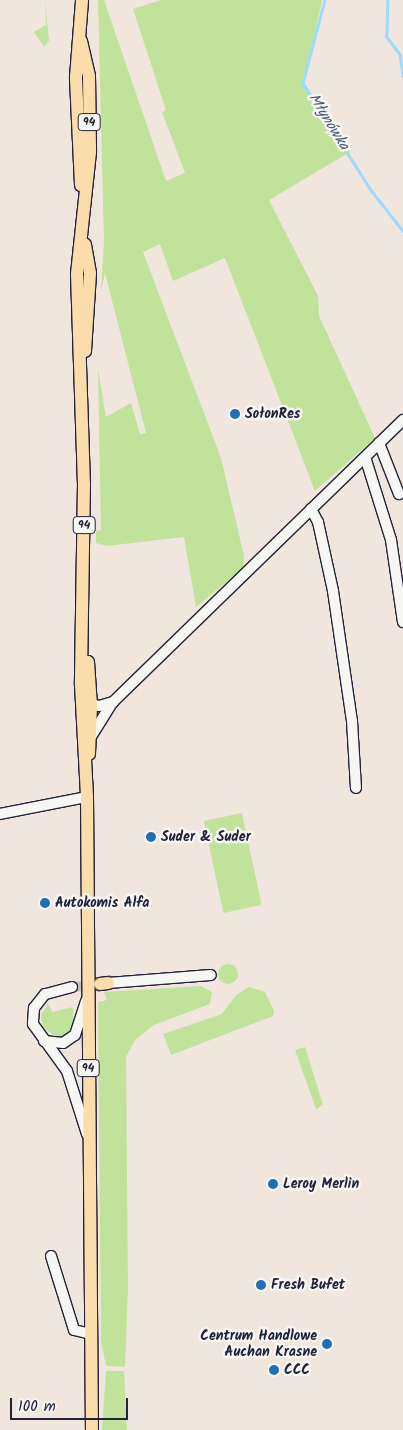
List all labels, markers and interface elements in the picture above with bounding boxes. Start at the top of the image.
water label: Młynówka [304,90,352,154]
road number: 94 [76,112,102,132]
place label: SołonRes [245,406,300,422]
marker: SołonRes [229,408,241,420]
road number: 94 [72,516,96,534]
place label: Suder & Suder [161,829,251,845]
marker: Suder & Suder [145,831,157,843]
place label: Autokomis Alfa [55,895,149,911]
marker: Autokomis Alfa [39,897,51,909]
road number: 94 [76,1058,100,1078]
place label: Leroy Merlin [283,1176,359,1192]
marker: Leroy Merlin [267,1178,279,1190]
place label: Fresh Bufet [271,1277,345,1293]
marker: Fresh Bufet [255,1279,267,1291]
place label: Centrum Handlowe Auchan Krasne [200,1328,317,1360]
marker: Centrum Handlowe Auchan Krasne [321,1338,333,1350]
place label: CCC [284,1362,310,1378]
marker: CCC [268,1364,280,1376]
scale bar [12,1388,130,1420]
text: 100 m [18,1395,56,1419]

